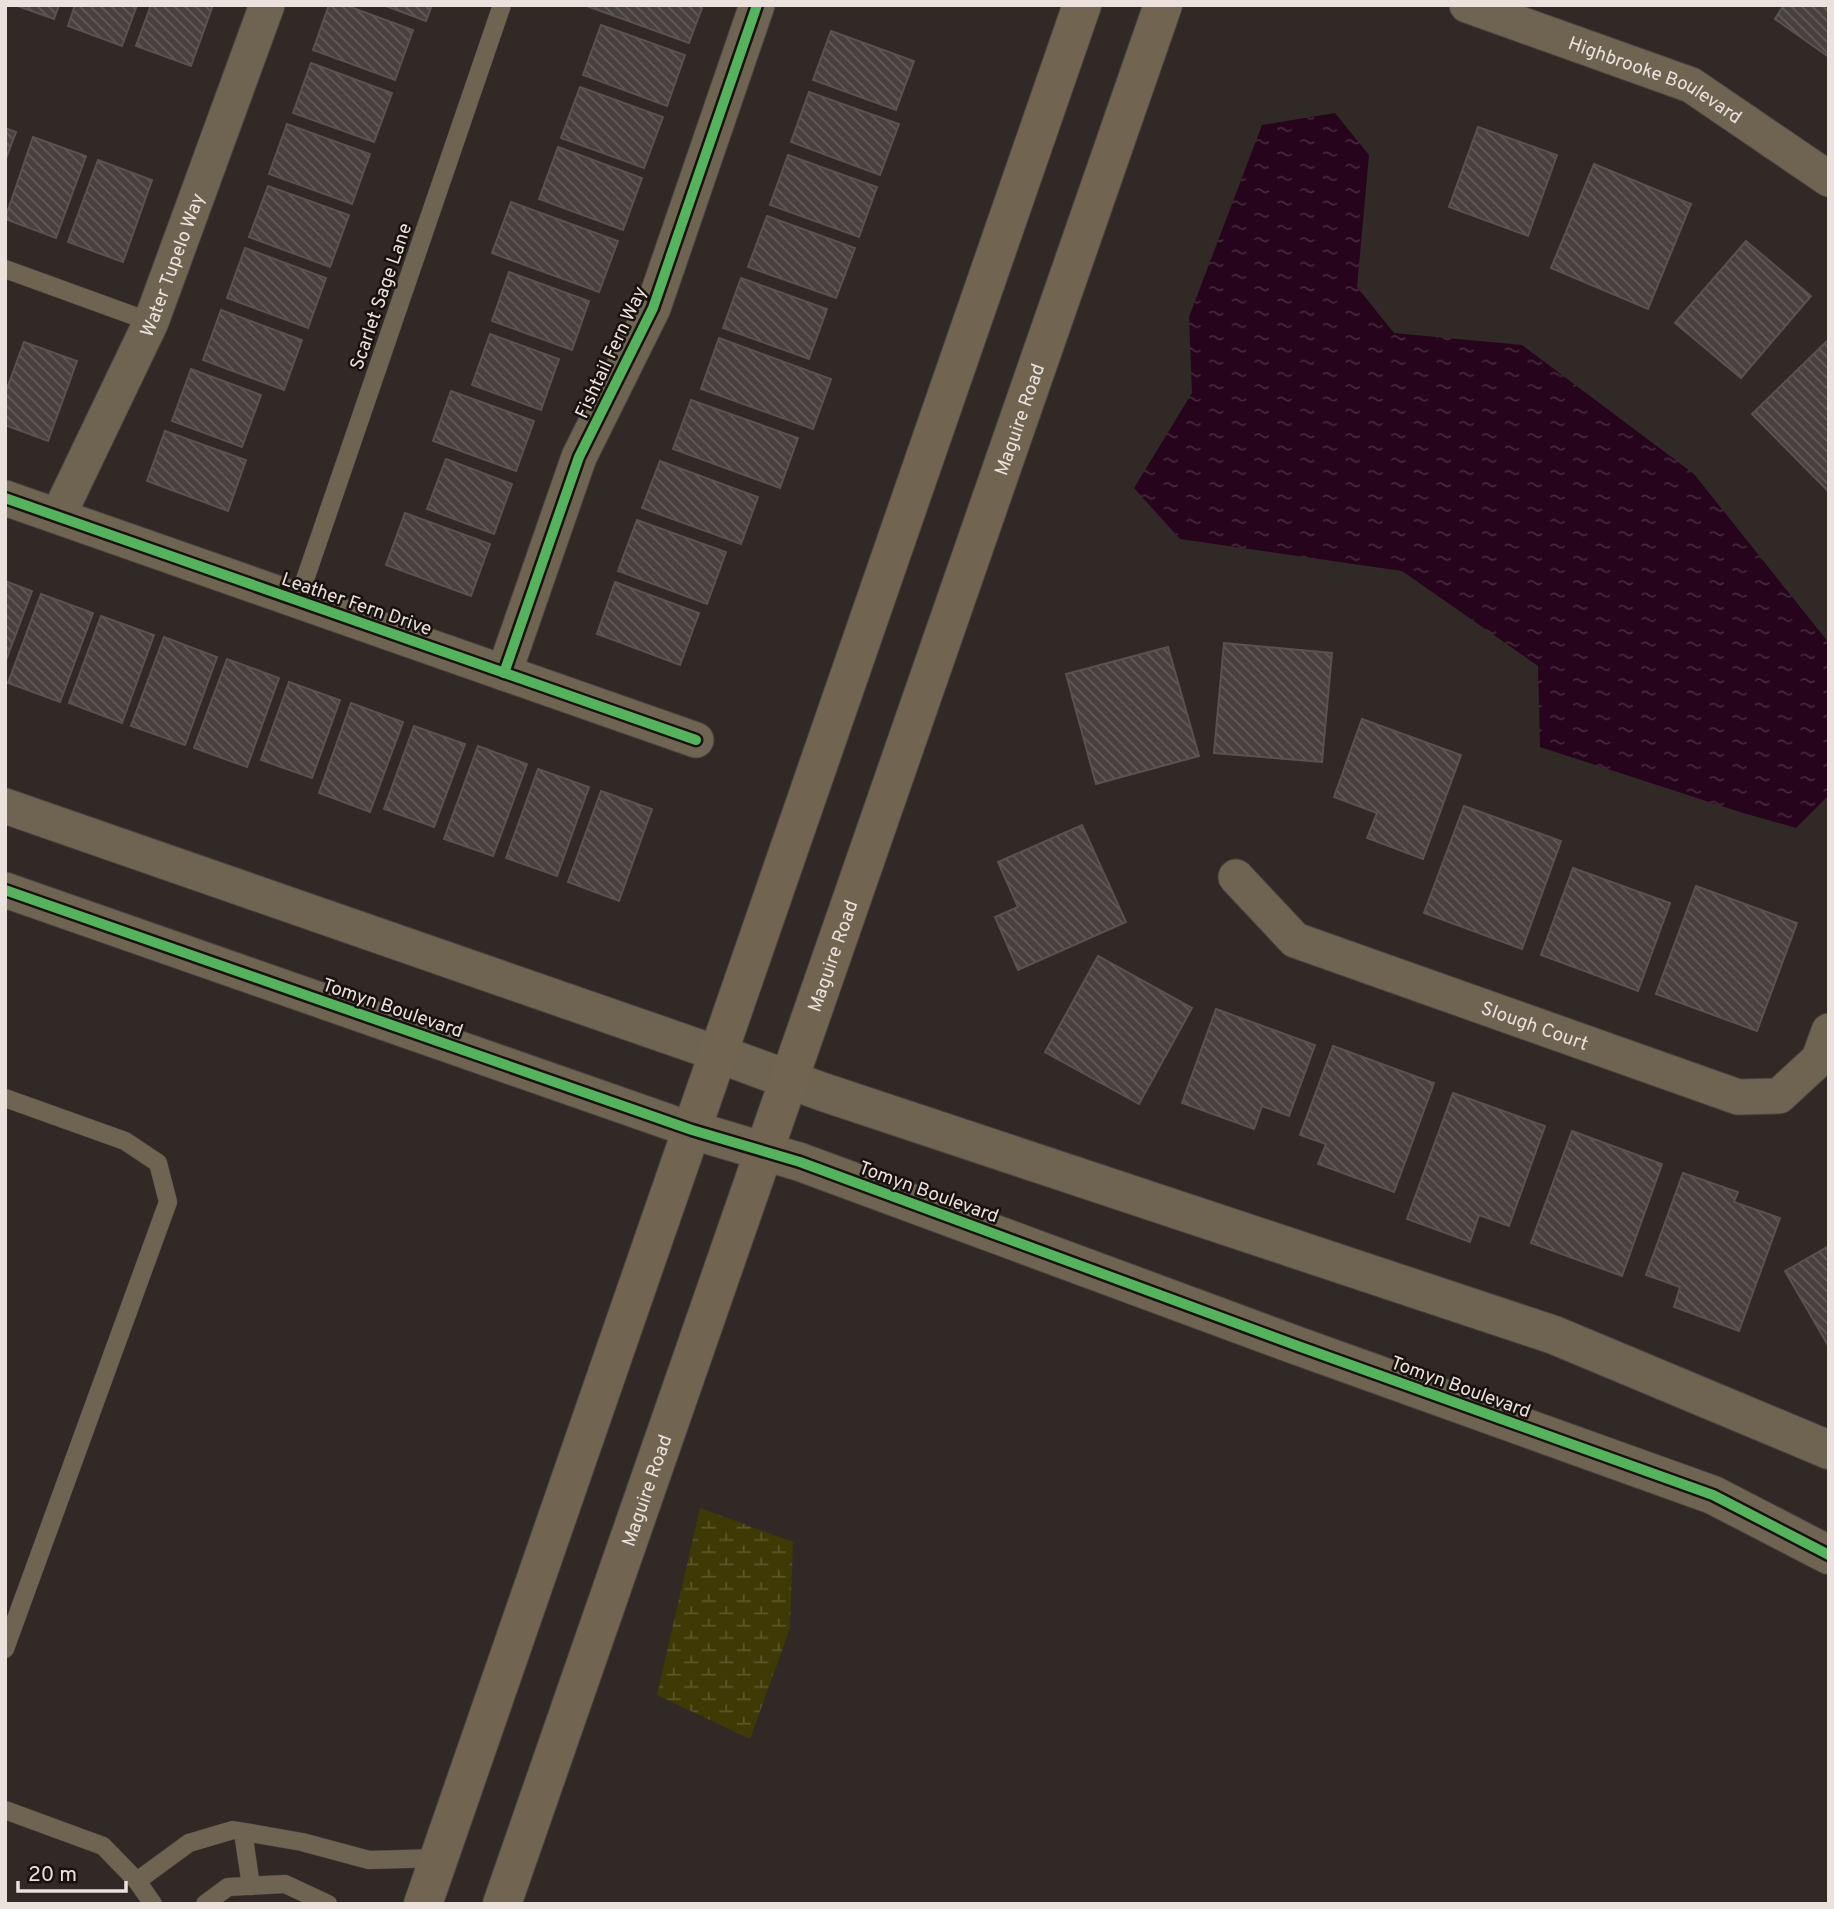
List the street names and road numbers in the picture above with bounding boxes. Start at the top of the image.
street label: Highbrooke Boulevard [1565,32,1746,130]
street label: Water Tupelo Way [136,190,211,341]
street label: Scarlet Sage Lane [346,220,418,373]
street label: Fishtail Fern Way [571,283,653,423]
street label: Maguire Road [990,361,1051,479]
street label: Leather Fern Drive [278,568,435,642]
street label: Maguire Road [803,897,864,1016]
street label: Tomyn Boulevard [319,974,466,1044]
street label: Slough Court [1478,997,1591,1057]
street label: Tomyn Boulevard [855,1156,1002,1229]
street label: Tomyn Boulevard [1387,1351,1534,1424]
street label: Maguire Road [617,1432,678,1550]

